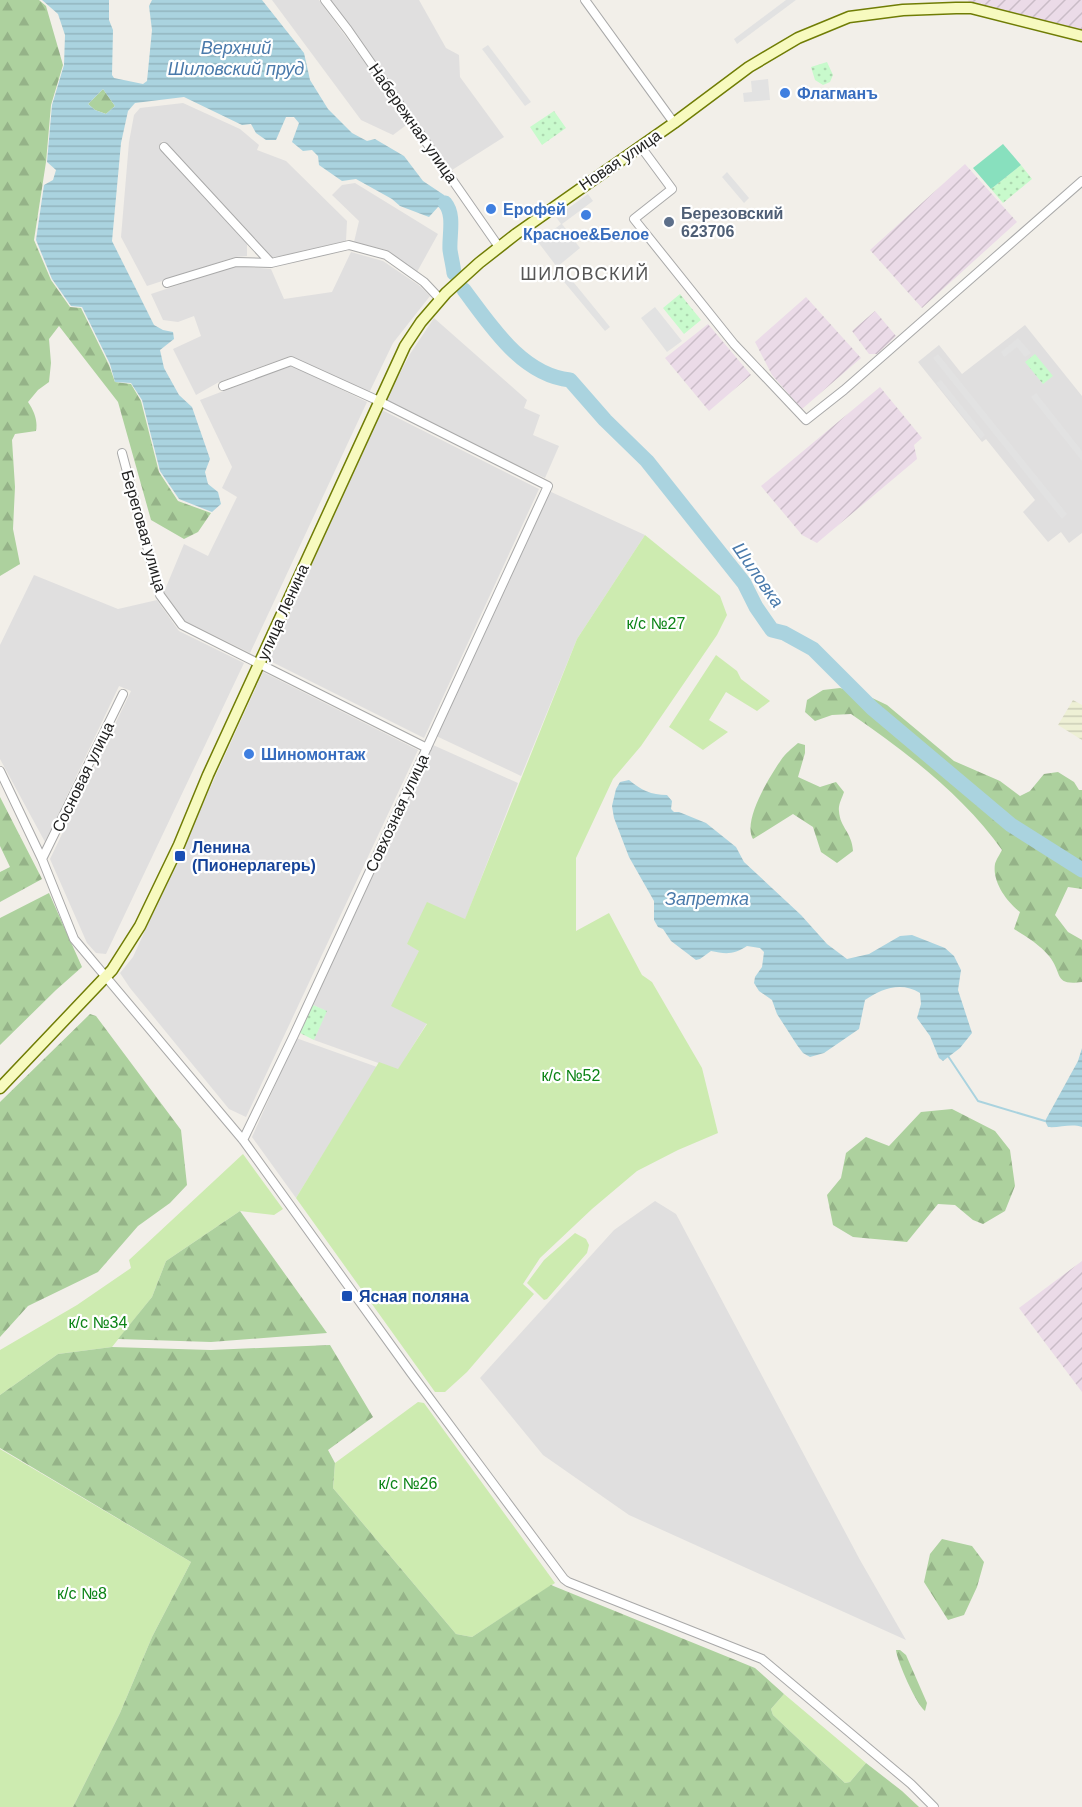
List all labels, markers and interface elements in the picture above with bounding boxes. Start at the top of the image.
water label: Верхний Шиловский пруд [168,38,304,79]
street label: Набережная улица [365,60,461,186]
place label: Флагманъ [797,85,878,102]
marker: Флагманъ [778,86,792,100]
street label: Новая улица [576,126,664,194]
place label: Ерофей [503,201,566,218]
marker: Ерофей [484,202,498,216]
place label: Березовский 623706 [681,205,783,240]
marker: Красное&Белое [579,208,593,222]
marker: Березовский 623706 [662,215,676,229]
place label: Красное&Белое [523,226,649,243]
district label: ШИЛОВСКИЙ [520,263,650,284]
street label: Береговая улица [118,468,170,594]
water label: Шиловка [728,539,788,611]
street label: улица Ленина [254,561,312,663]
park label: к/с №27 [627,615,686,632]
street label: Сосновая улица [49,719,117,835]
place label: Шиномонтаж [261,746,366,763]
marker: Шиномонтаж [242,747,256,761]
street label: Совхозная улица [362,751,432,874]
place label: Ленина (Пионерлагерь) [192,839,316,874]
marker: Ленина (Пионерлагерь) [173,849,187,863]
water label: Запретка [665,889,749,909]
park label: к/с №52 [542,1067,601,1084]
place label: Ясная поляна [359,1288,469,1305]
marker: Ясная поляна [340,1289,354,1303]
park label: к/с №34 [69,1314,128,1331]
park label: к/с №26 [379,1475,438,1492]
park label: к/с №8 [57,1585,107,1602]

